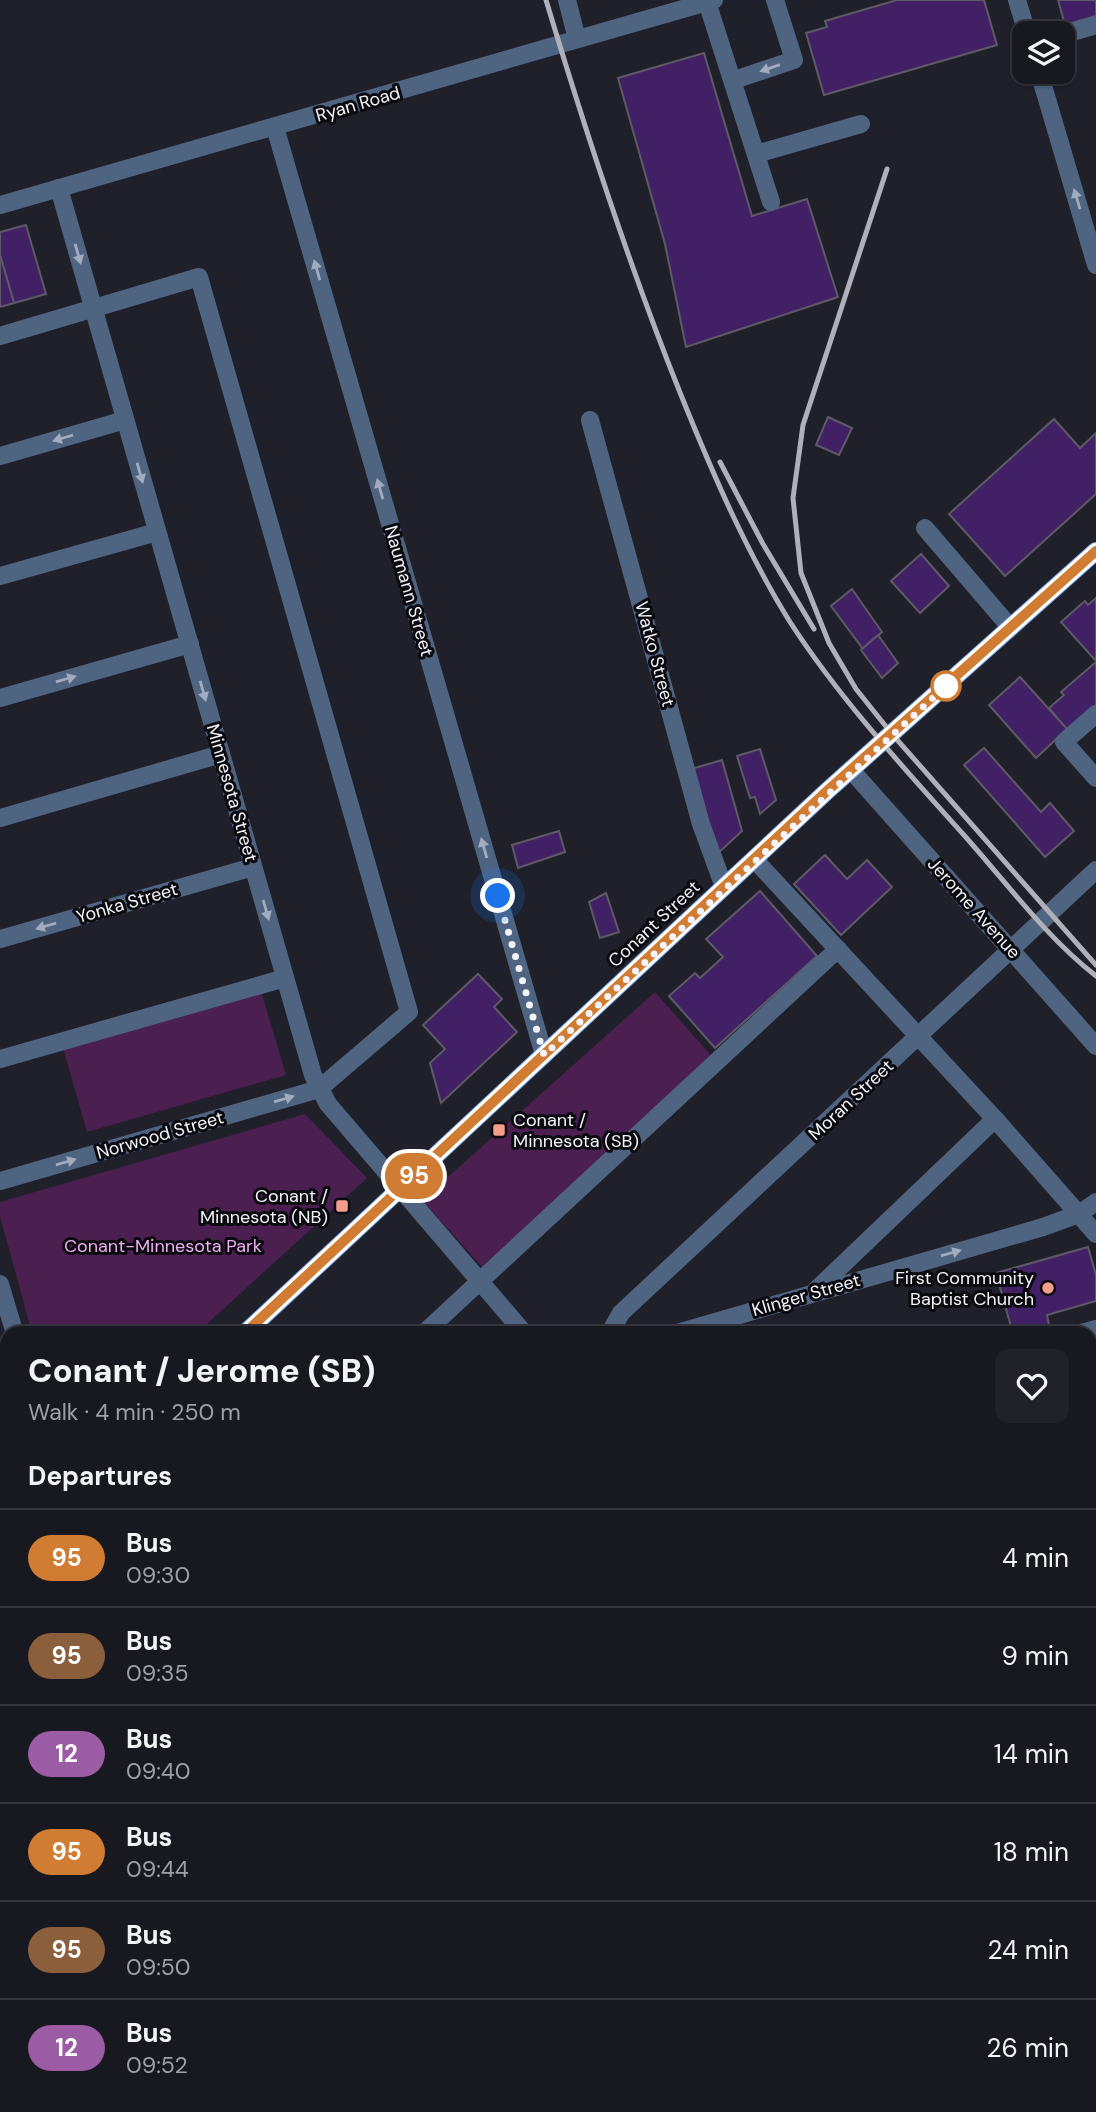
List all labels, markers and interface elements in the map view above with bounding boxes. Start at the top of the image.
map controls [1012,21,1075,84]
button: layers [1012,21,1075,84]
one-way arrow [760,63,781,74]
street label: Ryan Road [313,80,403,128]
one-way arrow [1071,188,1081,209]
one-way arrow [73,244,83,265]
one-way arrow [311,259,321,280]
one-way arrow [51,433,73,444]
one-way arrow [136,463,146,484]
one-way arrow [374,477,385,499]
street label: Naumann Street [379,523,439,659]
street label: Watko Street [629,599,681,709]
unlabelled marker [931,671,961,701]
one-way arrow [55,674,76,684]
one-way arrow [199,681,209,702]
street label: Minnesota Street [201,721,263,865]
one-way arrow [478,838,488,859]
street label: Jerome Avenue [922,852,1026,964]
street label: Conant Street [603,875,705,973]
street label: Yonka Street [73,877,181,929]
your location [480,878,515,913]
one-way arrow [261,900,271,921]
one-way arrow [35,921,56,931]
street label: Moran Street [803,1054,899,1146]
one-way arrow [274,1094,295,1104]
street label: Norwood Street [93,1105,227,1165]
place label: Conant / Minnesota (SB) [513,1108,639,1153]
marker: Conant / Minnesota (SB) [491,1122,507,1138]
line badge: 95 [382,1153,446,1199]
one-way arrow [55,1157,76,1167]
text: 95 [399,1160,429,1191]
place label: Conant / Minnesota (NB) [200,1184,328,1229]
marker: Conant / Minnesota (NB) [334,1198,350,1214]
park label: Conant-Minnesota Park [64,1234,262,1258]
one-way arrow [941,1248,962,1258]
place label: First Community Baptist Church [895,1266,1034,1311]
street label: Klinger Street [749,1268,863,1322]
marker: First Community Baptist Church [1040,1280,1056,1296]
text: Conant / Jerome (SB) [28,1349,375,1392]
button: heart [995,1349,1069,1423]
text: Walk · 4 min · 250 m [28,1397,241,1427]
text: Departures [28,1459,172,1493]
text: Bus [126,1526,172,1560]
text: 4 min [1002,1541,1069,1575]
text: 95 [51,1542,82,1573]
text: 09:30 [126,1560,190,1590]
text: Bus [126,1624,172,1658]
text: 9 min [1001,1639,1069,1673]
text: 95 [51,1640,82,1671]
text: 09:35 [126,1658,188,1688]
text: Bus [126,1722,172,1756]
text: 14 min [994,1737,1069,1771]
text: 12 [55,1738,78,1769]
text: 09:40 [126,1756,191,1786]
text: Bus [126,1820,172,1854]
text: 18 min [994,1835,1069,1869]
text: 95 [51,1836,82,1867]
text: 09:44 [126,1854,189,1884]
text: Bus [126,1918,172,1952]
text: 24 min [987,1933,1069,1967]
text: 95 [51,1934,82,1965]
text: 09:50 [126,1952,191,1982]
text: Bus [126,2016,172,2050]
text: 26 min [986,2031,1069,2065]
text: 12 [55,2032,78,2063]
text: 09:52 [126,2050,188,2080]

